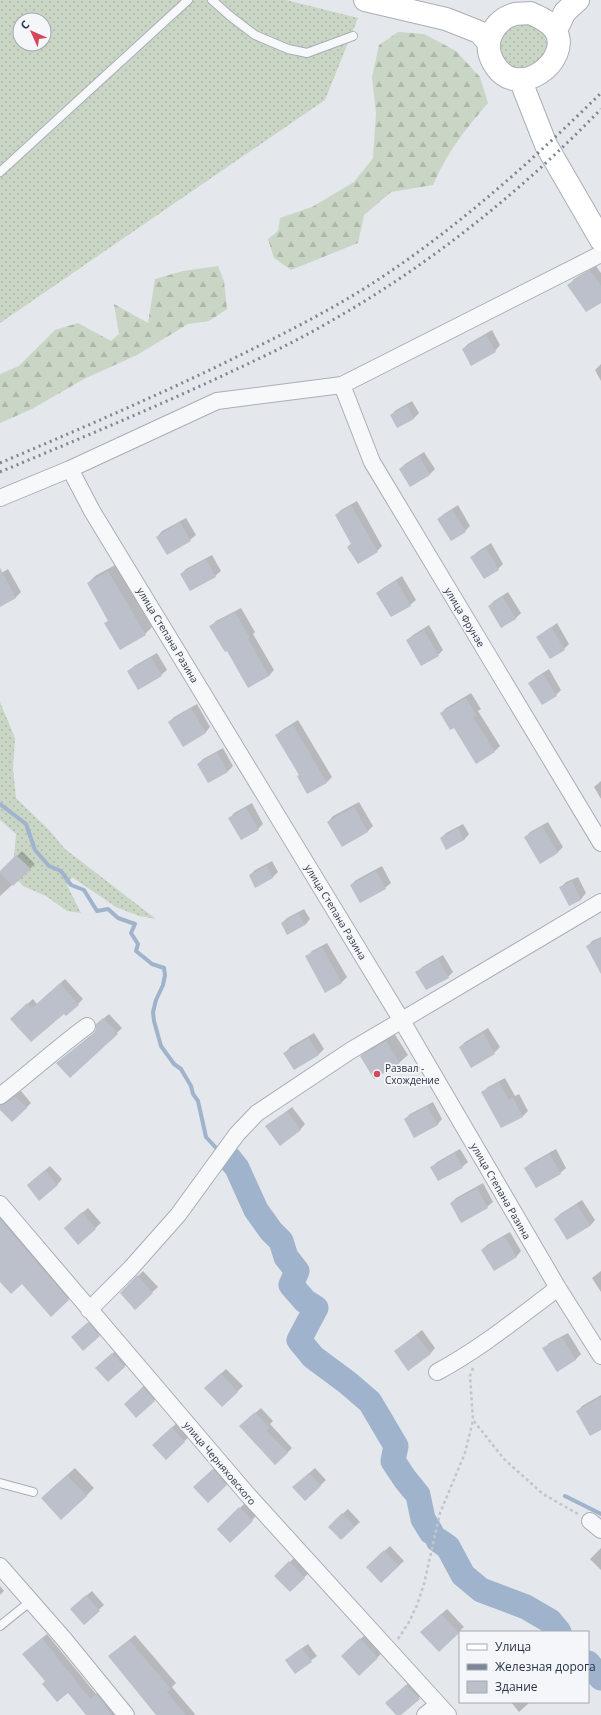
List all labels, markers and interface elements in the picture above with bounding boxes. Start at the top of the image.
north arrow [12,12,52,52]
text: С [17,17,32,32]
street label: улица Степана Разина [134,585,202,685]
street label: улица Фрунзе [442,585,489,650]
street label: улица Степана Разина [302,862,370,962]
place label: Развал - Схождение [385,1061,440,1087]
marker: Развал - Схождение [372,1069,382,1079]
street label: улица Степана Разина [468,1140,534,1242]
street label: улица Черняховского [181,1418,259,1508]
legend [459,1631,589,1703]
text: Улица [495,1638,531,1655]
text: Железная дорога [495,1658,596,1675]
text: Здание [495,1678,538,1695]

